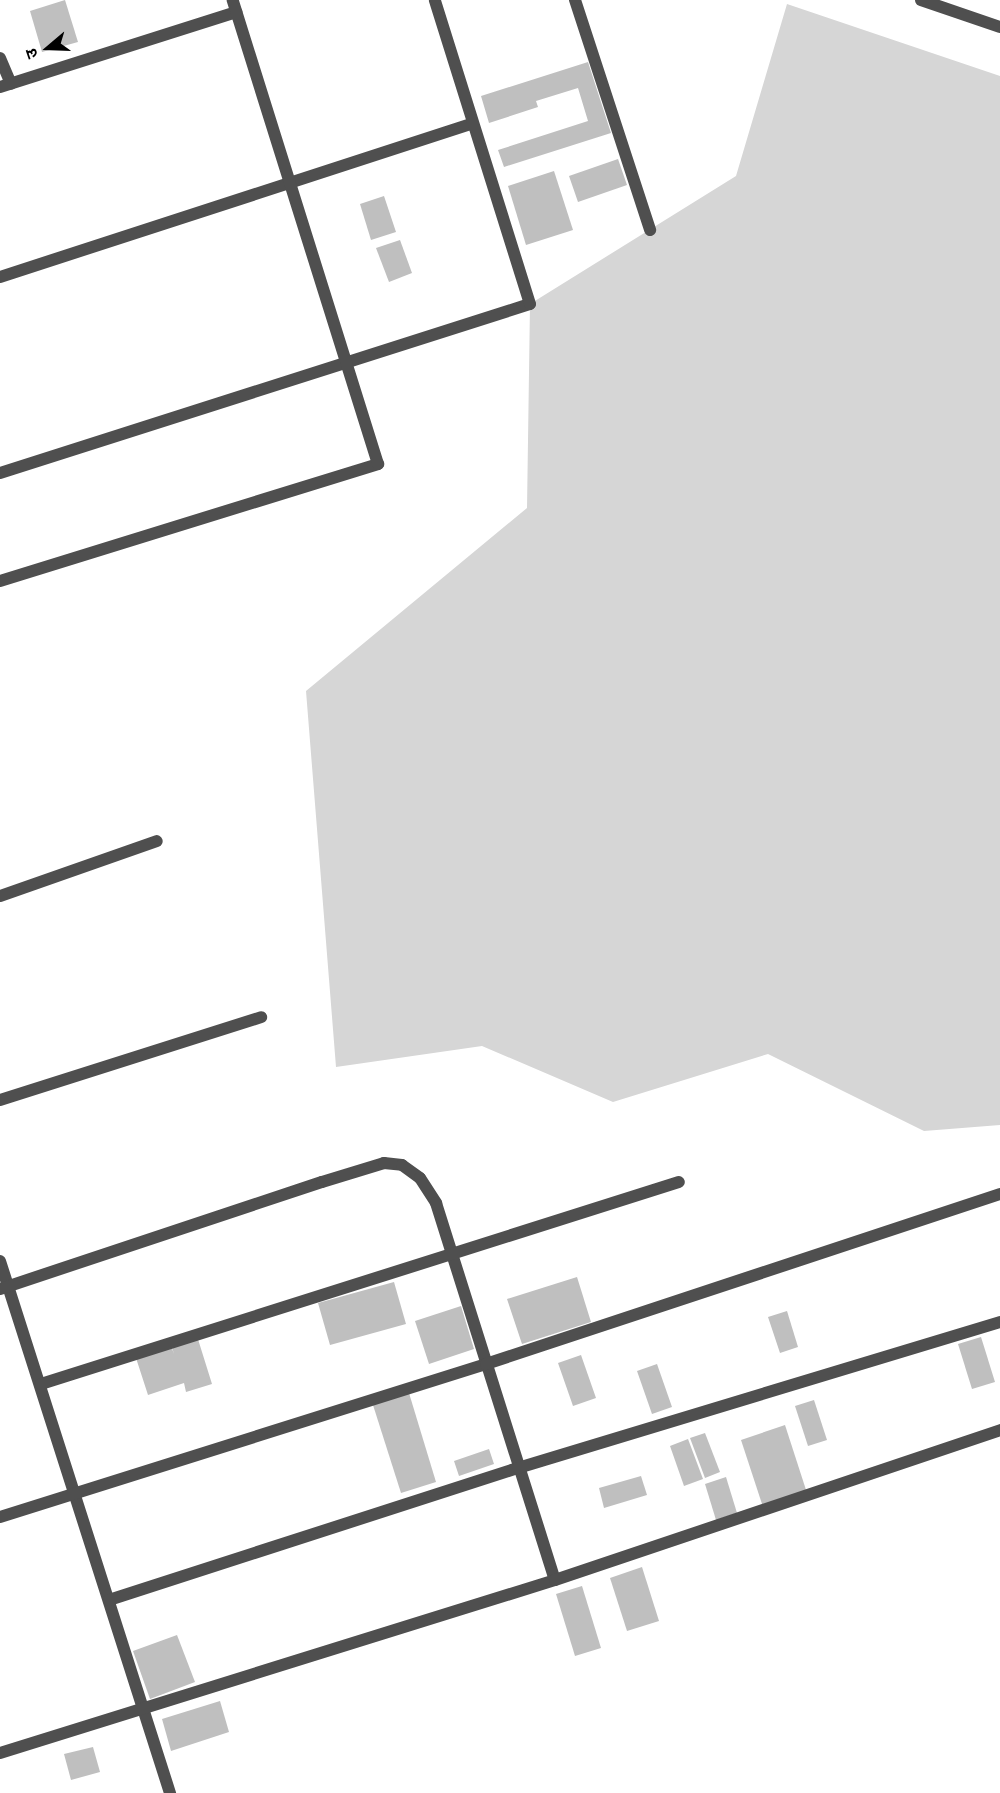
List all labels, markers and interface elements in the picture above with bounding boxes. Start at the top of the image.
north arrow [18,18,78,78]
text: उ [21,46,41,61]

